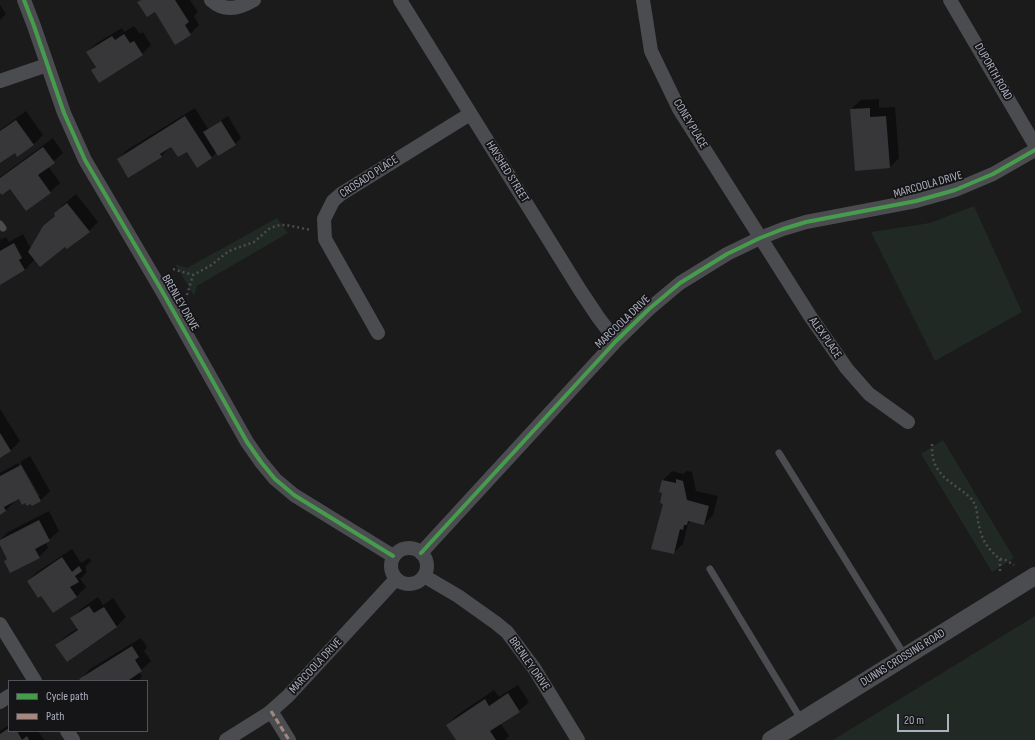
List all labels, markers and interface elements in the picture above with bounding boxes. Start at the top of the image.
street label: DUPORTH ROAD [971,41,1015,103]
street label: CONEY PLACE [670,97,710,151]
street label: HAYSHED STREET [482,139,532,205]
street label: CROSADO PLACE [337,153,401,201]
street label: MARCOOLA DRIVE [892,168,964,202]
street label: BRENLEY DRIVE [158,272,202,334]
street label: MARCOOLA DRIVE [592,292,654,352]
street label: ALEX PLACE [806,315,844,361]
street label: DUNNS CROSSING ROAD [858,626,948,690]
street label: BRENLEY DRIVE [505,634,553,694]
street label: MARCOOLA DRIVE [286,635,346,697]
legend [8,680,148,732]
text: Cycle path [46,689,88,704]
scale bar [899,706,951,732]
text: Path [46,709,64,724]
text: 20 m [904,713,924,728]

